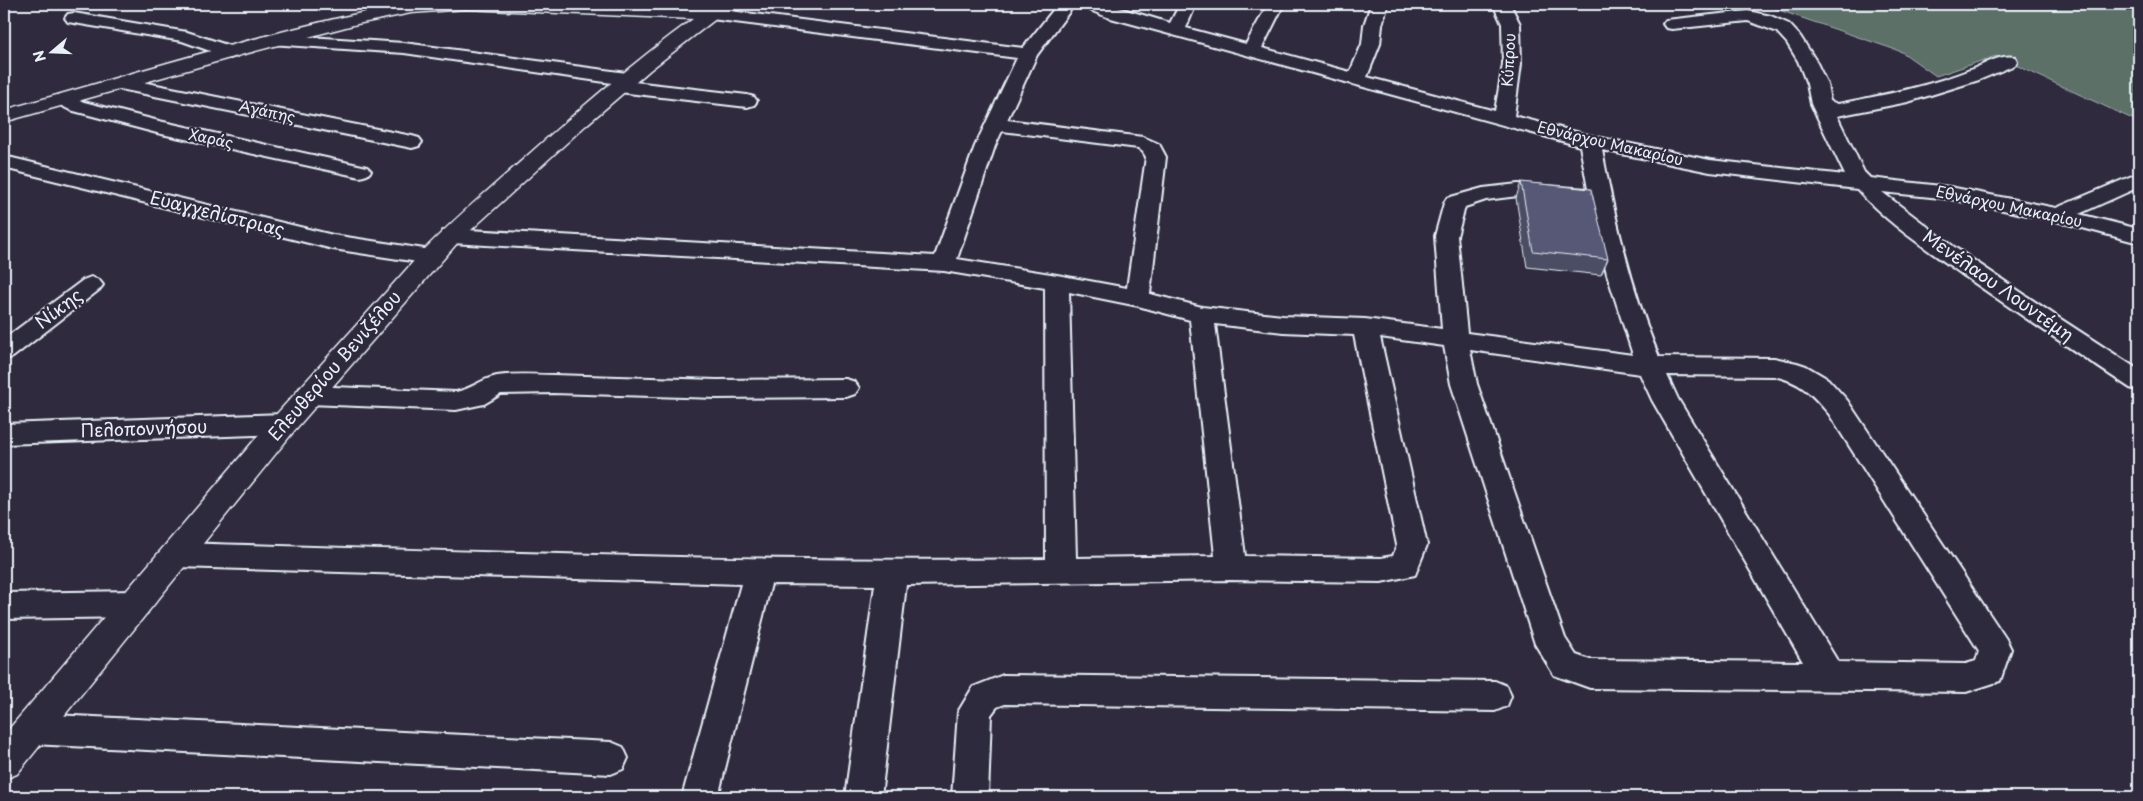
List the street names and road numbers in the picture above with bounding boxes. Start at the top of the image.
street label: Κύπρου [1495,33,1520,87]
street label: Αγάπης [237,93,298,128]
street label: Εθνάρχου Μακαρίου [1535,115,1686,171]
street label: Χαράς [187,122,236,153]
street label: Εθνάρχου Μακαρίου [1934,179,2085,232]
street label: Ευαγγελίστριας [147,183,288,242]
street label: Μενέλαου Λουντέμη [1918,222,2080,347]
street label: Νίκης [29,281,87,335]
street label: Ελευθερίου Βενιζέλου [261,284,407,446]
street label: Πελοποννήσου [80,412,208,443]

